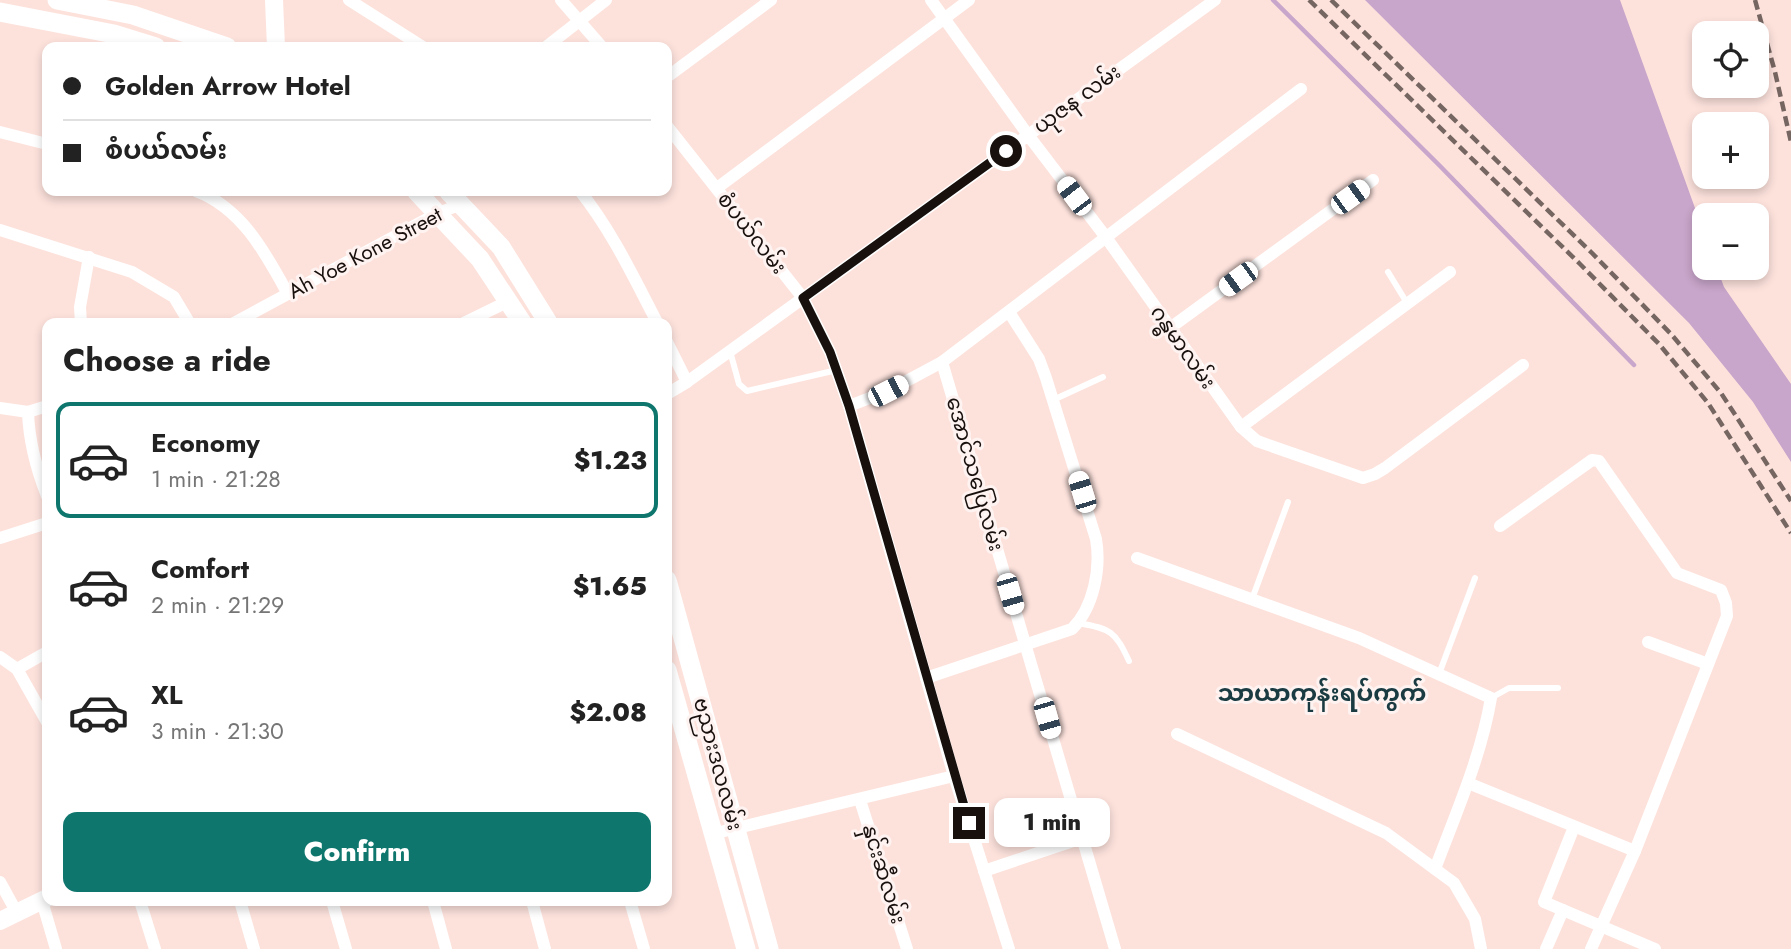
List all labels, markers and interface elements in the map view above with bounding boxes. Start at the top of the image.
map controls [1692,21,1769,280]
button: locate [1692,21,1769,98]
street label: ယုဇန လမ်း [1027,56,1128,143]
text: Golden Arrow Hotel [105,67,351,105]
button: + [1692,112,1769,189]
text: စံပယ်လမ်း [105,131,227,169]
route start [990,135,1022,167]
car [1053,173,1096,219]
car [1327,176,1374,218]
street label: စံပယ်လမ်း [710,185,795,280]
street label: Ah Yoe Kone Street [283,200,447,306]
button: − [1692,203,1769,280]
car [1215,258,1262,300]
street label: ဂန္ဓမာလမ်း [1141,298,1224,396]
text: Choose a ride [63,337,271,383]
car [865,372,912,410]
street label: အောင်သပြေလမ်း [937,393,1012,555]
text: Economy [151,424,260,462]
icon: car [67,429,130,492]
text: $1.23 [574,441,647,479]
text: 1 min · 21:28 [151,462,281,496]
car [1066,469,1099,515]
text: Comfort [151,550,249,588]
icon: car [67,555,130,618]
text: $1.65 [573,567,647,605]
car [995,571,1026,617]
text: 2 min · 21:29 [151,588,284,622]
district label: သာယာကုန်းရပ်ကွက် [1217,675,1427,712]
text: XL [151,676,183,714]
icon: car [67,681,130,744]
text: $2.08 [570,693,647,731]
street label: ဗညားဒလလမ်း [684,694,751,834]
car [1032,695,1063,741]
text: 3 min · 21:30 [151,714,284,748]
callout: 1 min [993,798,1109,848]
text: 1 min [1023,805,1081,839]
route end [953,807,985,839]
button: Confirm [63,812,651,892]
street label: နှင်းဆီလမ်း [853,820,914,928]

